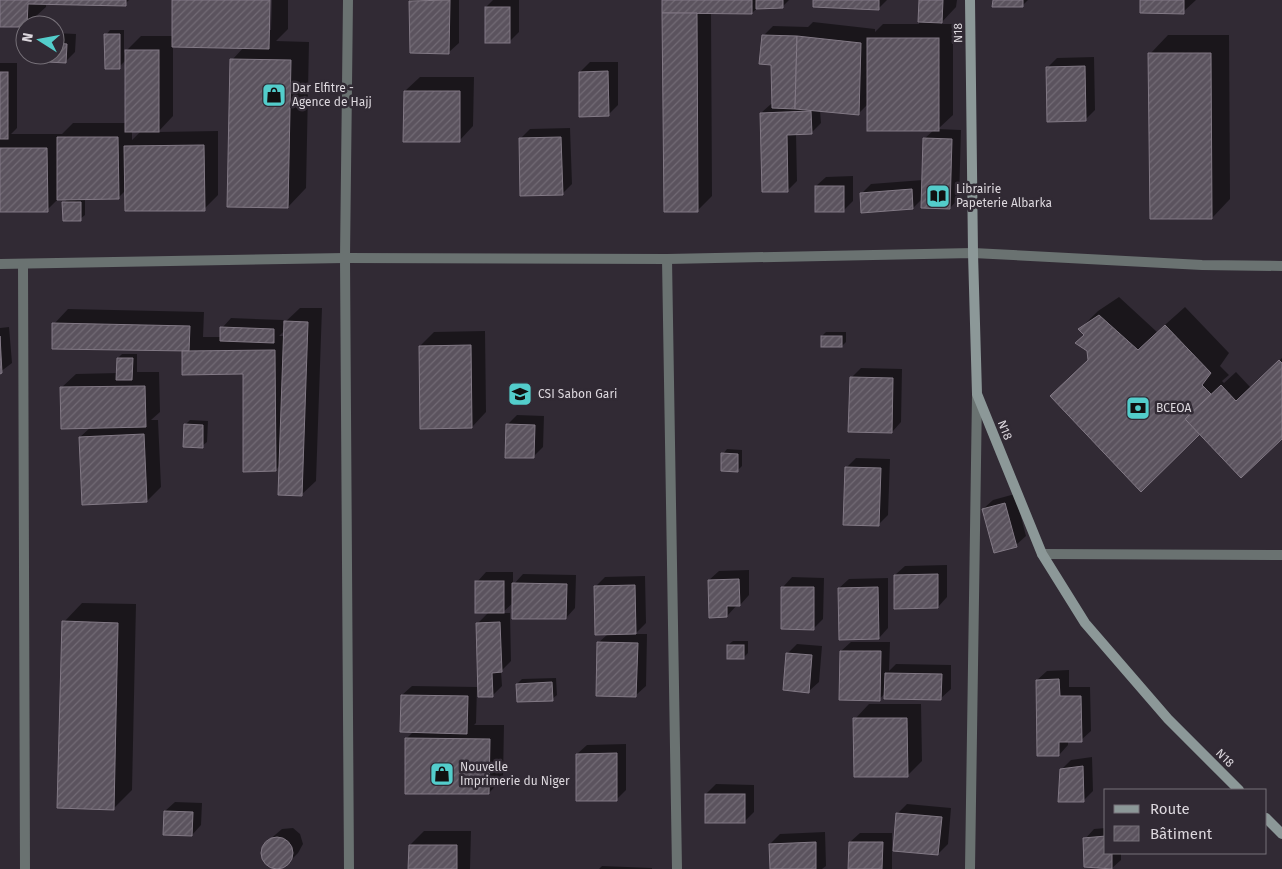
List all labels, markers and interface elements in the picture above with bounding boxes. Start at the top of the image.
north arrow [15,15,65,65]
street label: N18 [951,22,965,43]
text: N [18,31,37,44]
place label: Dar Elfitre - Agence de Hajj [292,81,372,109]
shop icon: Dar Elfitre - Agence de Hajj [261,82,287,108]
place label: Librairie Papeterie Albarka [956,182,1052,210]
library icon: Librairie Papeterie Albarka [925,183,951,209]
school or university icon: CSI Sabon Gari [507,381,533,407]
place label: CSI Sabon Gari [538,387,617,401]
bank icon: BCEOA [1125,395,1151,421]
place label: BCEOA [1156,401,1191,415]
street label: N18 [995,418,1015,442]
street label: N18 [1213,746,1237,770]
place label: Nouvelle Imprimerie du Niger [460,760,570,788]
shop icon: Nouvelle Imprimerie du Niger [429,761,455,787]
legend [1104,789,1267,854]
text: Route [1150,800,1190,818]
text: Bâtiment [1150,825,1213,843]

